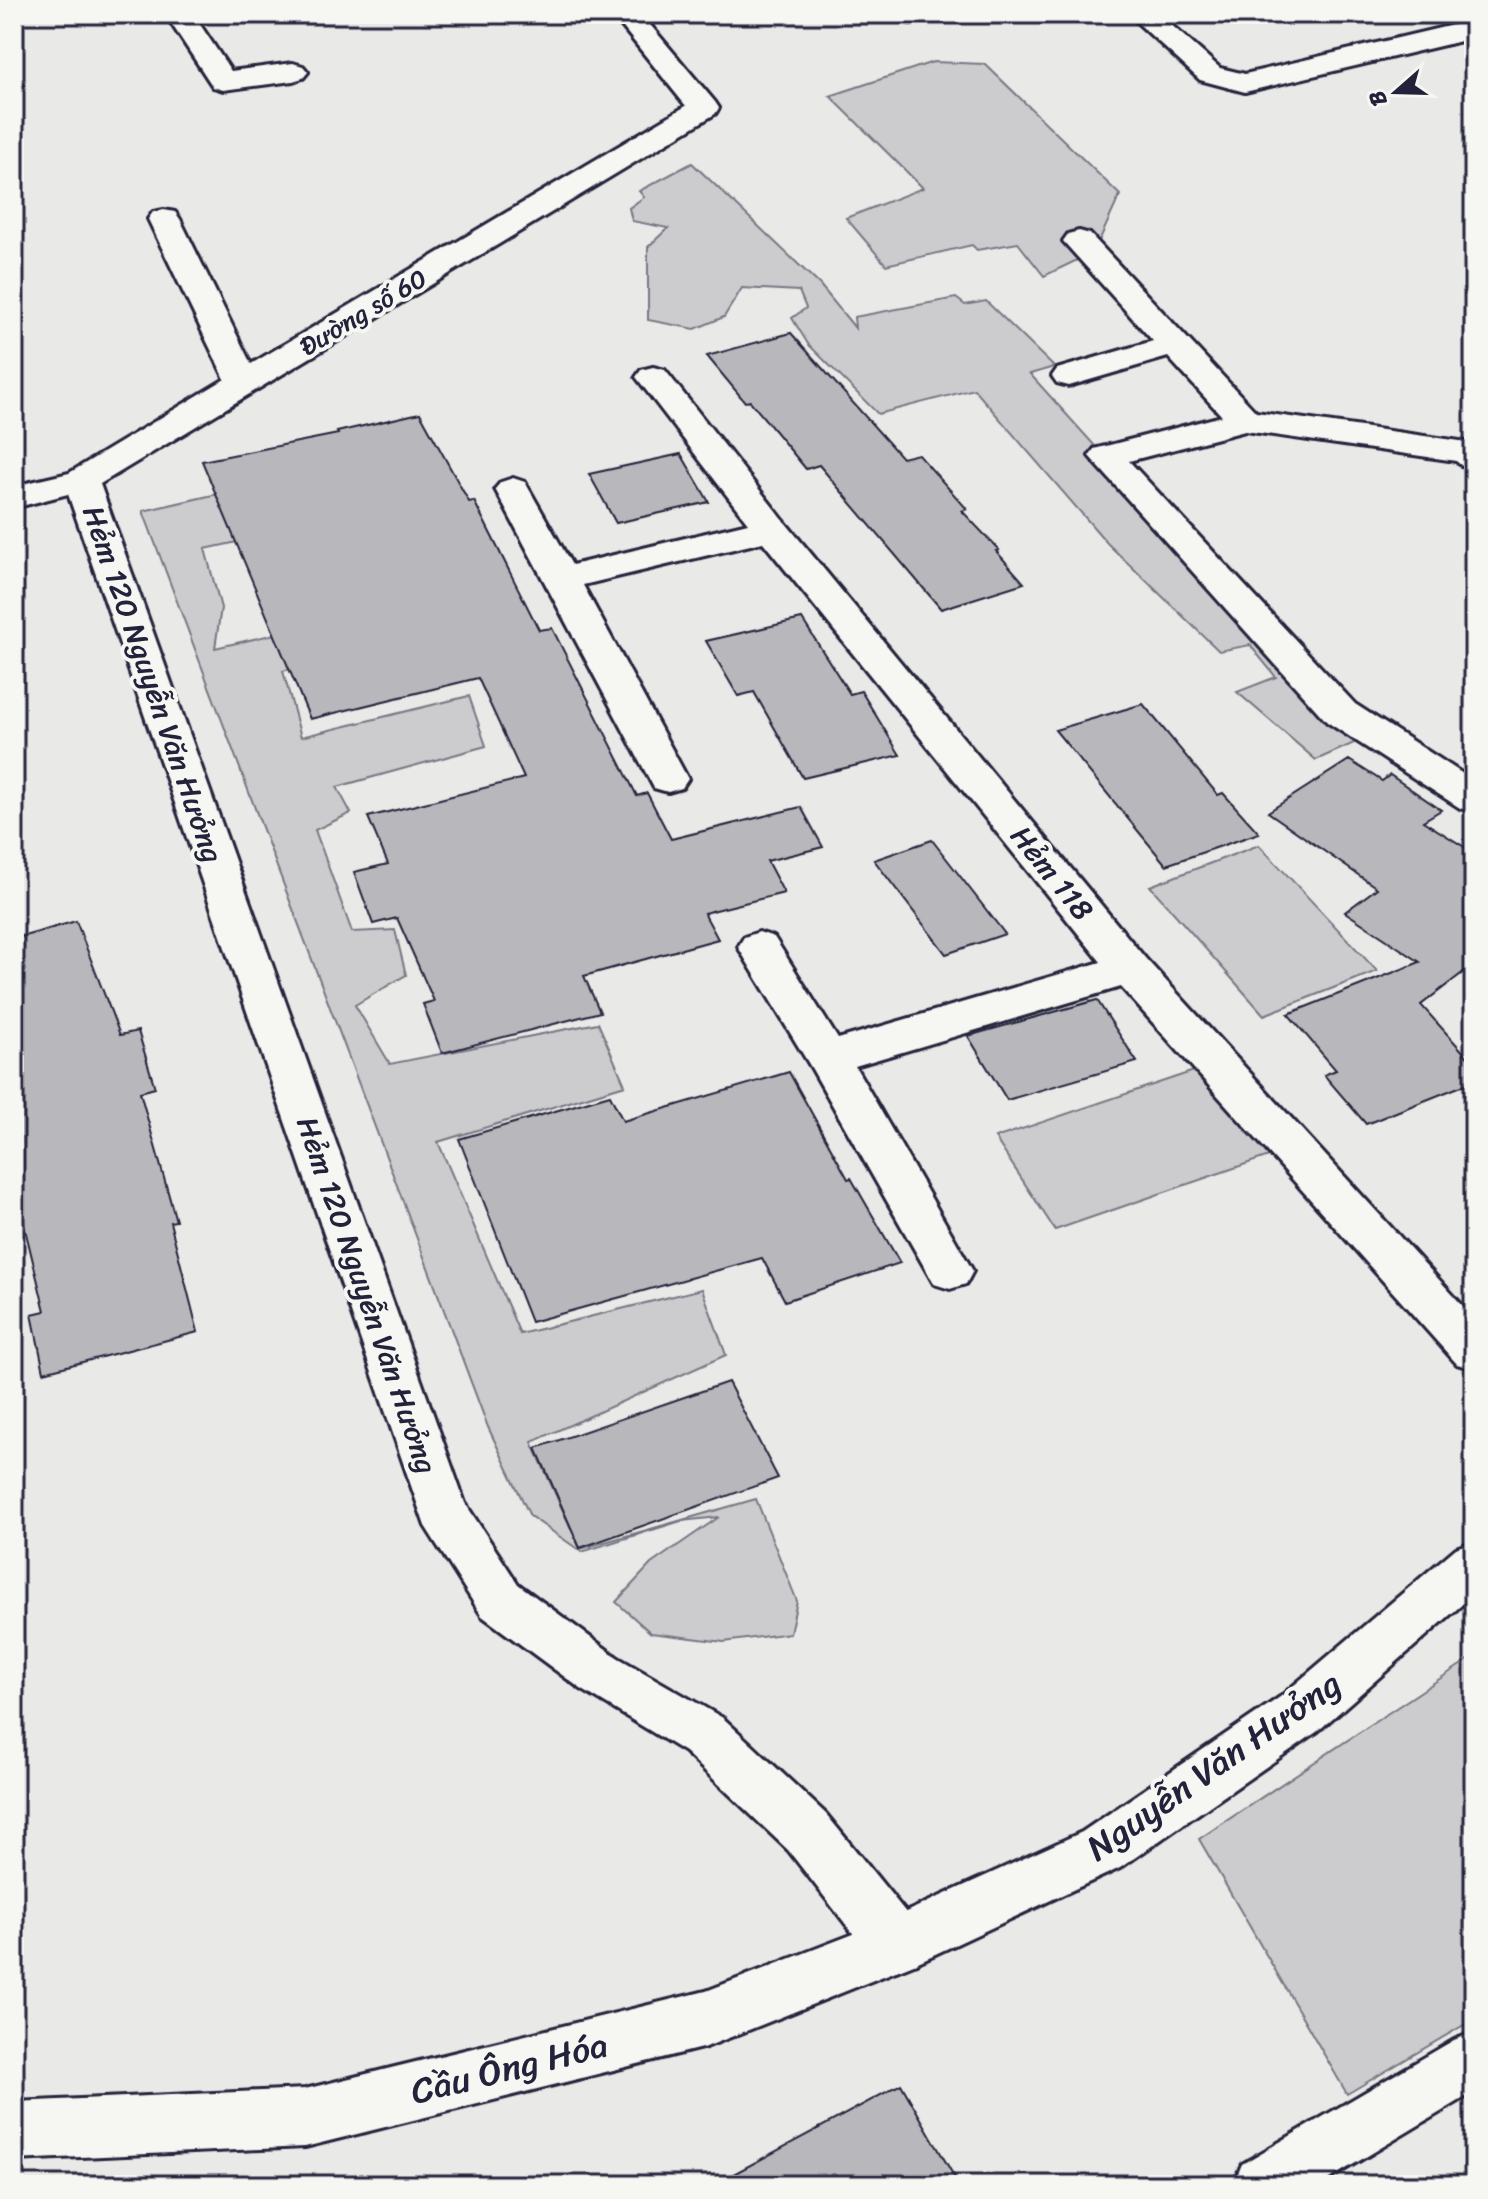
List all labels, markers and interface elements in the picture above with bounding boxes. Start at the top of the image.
north arrow [1356,52,1436,132]
text: B [1357,85,1398,112]
street label: Đường số 60 [290,256,436,368]
street label: Hẻm 120 Nguyễn Văn Hưởng [66,498,240,870]
street label: Hẻm 118 [996,813,1108,933]
street label: Hẻm 120 Nguyễn Văn Hưởng [280,1109,454,1481]
street label: Nguyễn Văn Hưởng [1072,1653,1355,1878]
street label: Cầu Ông Hóa [404,2013,615,2123]

